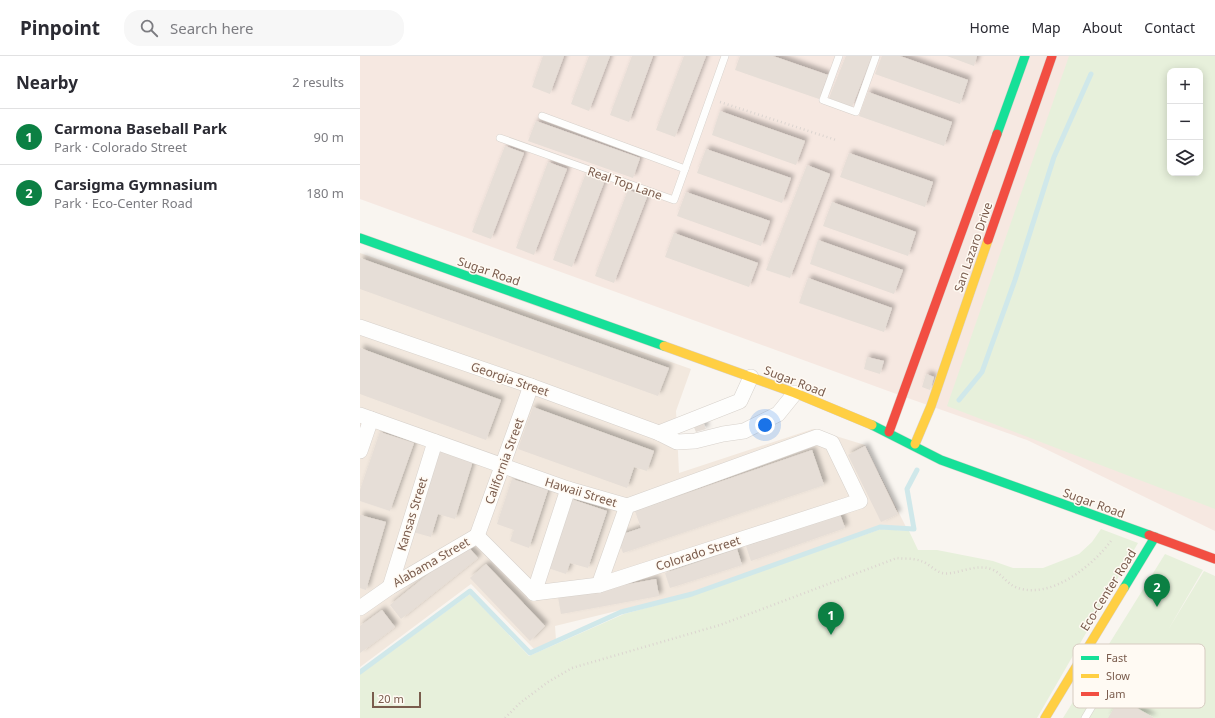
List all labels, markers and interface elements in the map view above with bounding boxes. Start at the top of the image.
search box [124,10,404,46]
text: Pinpoint [20,15,100,41]
icon: search [138,17,160,39]
text: Search here [170,18,253,38]
text: Home [970,18,1009,37]
text: Map [1031,18,1061,37]
text: About [1083,18,1122,37]
text: Contact [1144,18,1195,37]
map controls [1167,68,1203,176]
button: + [1167,68,1203,104]
text: Nearby [16,71,78,94]
text: 2 results [292,73,344,91]
button: − [1167,104,1203,140]
text: Carmona Baseball Park [54,118,227,138]
text: 1 [25,128,33,146]
text: 90 m [314,128,344,146]
text: Park · Colorado Street [54,138,187,156]
button: layers [1167,140,1203,176]
street label: Real Top Lane [585,162,665,204]
text: Carsigma Gymnasium [54,174,218,194]
text: 2 [25,184,33,202]
text: 180 m [306,184,344,202]
text: Park · Eco-Center Road [54,194,193,212]
street label: San Lazaro Drive [950,200,996,294]
street label: Sugar Road [455,252,523,290]
street label: Georgia Street [469,358,552,401]
street label: Sugar Road [762,361,828,401]
street label: California Street [480,415,528,507]
your location [755,415,775,435]
street label: Hawaii Street [543,473,620,511]
street label: Kansas Street [393,474,431,553]
street label: Sugar Road [1061,484,1127,522]
street label: Colorado Street [654,531,743,575]
street label: Alabama Street [389,533,473,591]
street label: Eco-Center Road [1076,546,1140,634]
pin: 2 [1144,574,1170,607]
pin: 1 [818,602,844,635]
legend [1073,644,1205,708]
text: Fast [1106,650,1127,665]
text: Slow [1106,668,1130,683]
text: Jam [1105,686,1125,701]
scale bar [372,690,421,709]
text: 20 m [378,691,404,706]

